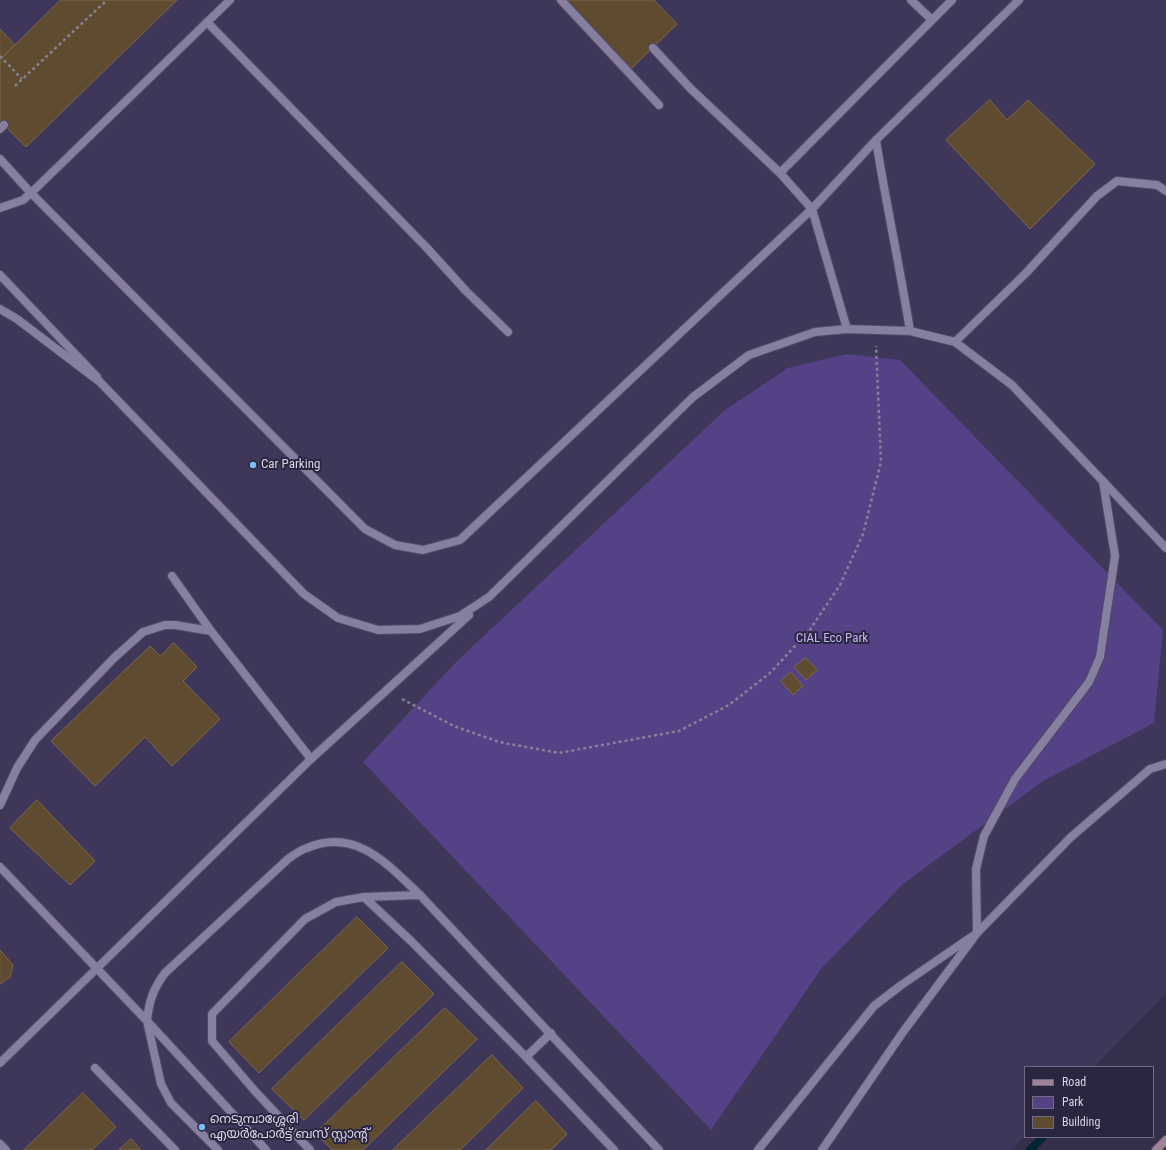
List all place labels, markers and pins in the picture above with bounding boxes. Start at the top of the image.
place label: Car Parking [261,457,320,473]
marker: Car Parking [248,460,258,470]
place label: നെടുമ്പാശ്ശേരി എയർപോർട്ട് ബസ് സ്റ്റാന്റ് [210,1112,367,1143]
marker: നെടുമ്പാശ്ശേരി എയർപോർട്ട് ബസ് സ്റ്റാന്റ് [197,1122,207,1132]

